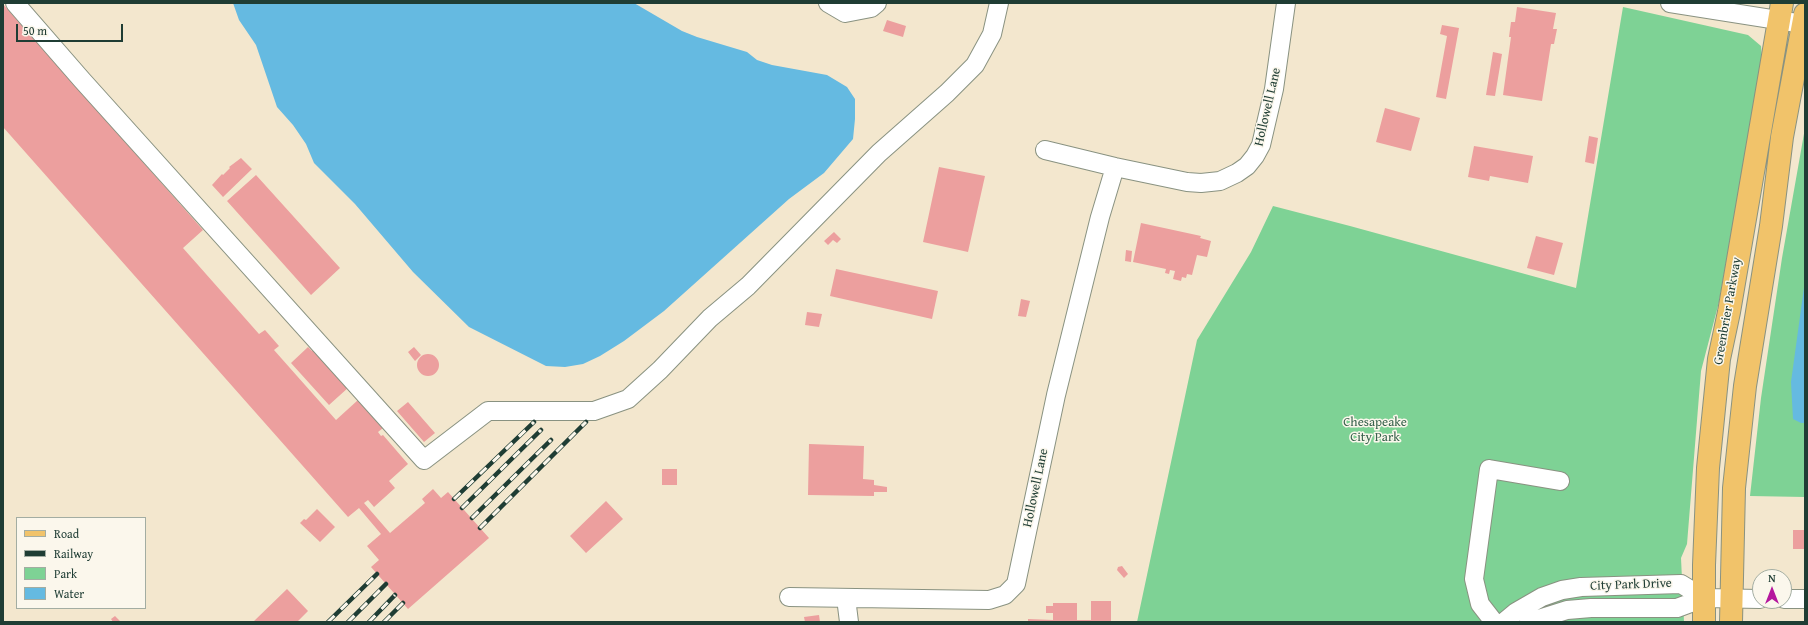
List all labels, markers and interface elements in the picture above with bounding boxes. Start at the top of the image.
scale bar [18,16,125,42]
text: 50 m [23,22,47,39]
street label: Hollowell Lane [1251,66,1285,148]
street label: Greenbrier Parkway [1711,256,1745,366]
park label: Chesapeake City Park [1343,415,1407,446]
street label: Hollowell Lane [1020,447,1052,529]
legend [16,517,146,609]
text: Road [54,525,79,542]
text: Railway [54,545,93,562]
text: Park [54,565,77,582]
north arrow [1752,569,1792,609]
text: N [1768,570,1776,586]
street label: City Park Drive [1590,576,1672,594]
text: Water [54,585,84,602]

